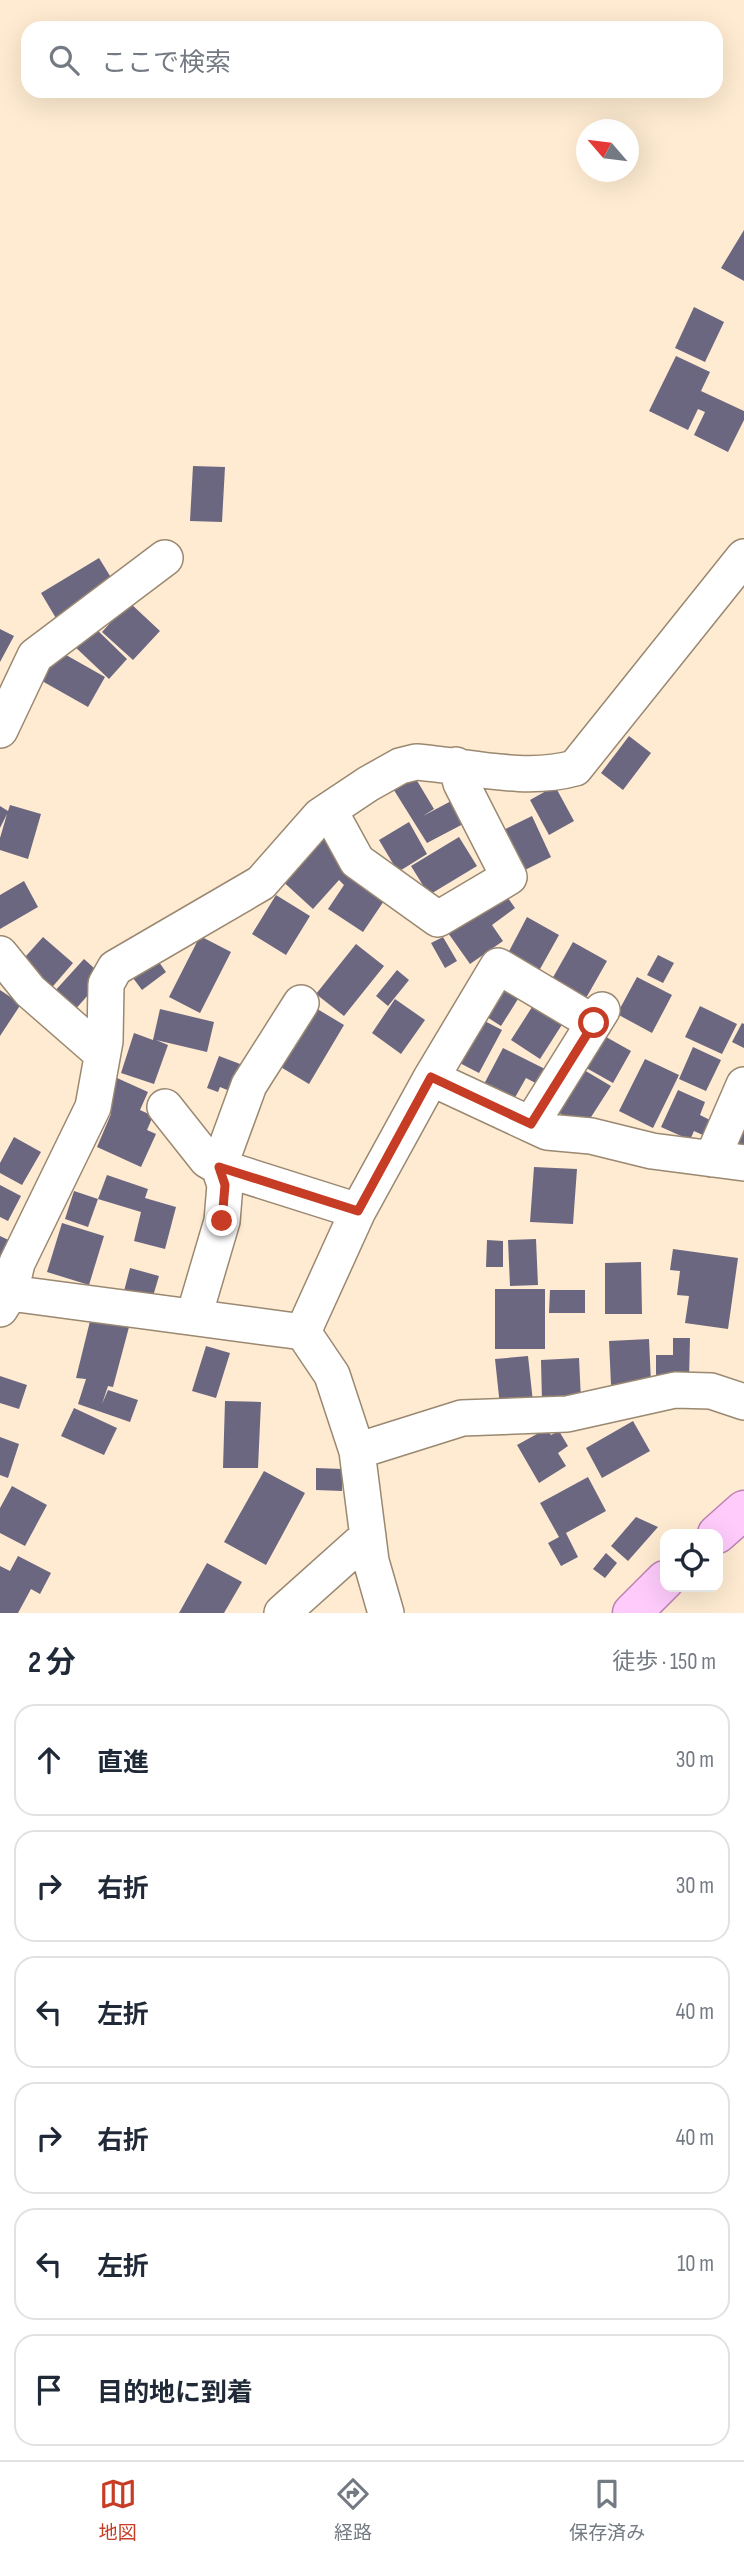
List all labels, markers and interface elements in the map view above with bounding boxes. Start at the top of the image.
search box [21,21,723,98]
icon: search [45,41,83,79]
text: ここで検索 [101,48,231,79]
north arrow [576,119,639,182]
route start [578,1007,609,1038]
route end [206,1205,237,1236]
map controls [660,1529,723,1592]
button: locate [660,1529,723,1592]
text: 2 分 [28,1645,76,1681]
text: 徒歩 · 150 m [612,1648,716,1676]
icon: ahead [30,1741,68,1779]
text: 30 m [676,1746,714,1774]
text: 直進 [97,1748,149,1779]
icon: right [30,1867,68,1905]
text: 30 m [676,1872,714,1900]
text: 右折 [97,1874,149,1905]
icon: left [30,1993,68,2031]
text: 40 m [676,1998,714,2026]
text: 左折 [97,2000,149,2031]
icon: right [30,2119,68,2157]
text: 40 m [676,2124,714,2152]
text: 右折 [97,2126,149,2157]
icon: left [30,2245,68,2283]
text: 10 m [677,2250,714,2278]
text: 左折 [97,2252,149,2283]
icon: arrive [30,2371,68,2409]
text: 目的地に到着 [97,2378,253,2409]
tab: 地図 [99,2475,137,2545]
tab: 経路 [334,2475,372,2545]
tab: 保存済み [569,2475,645,2545]

